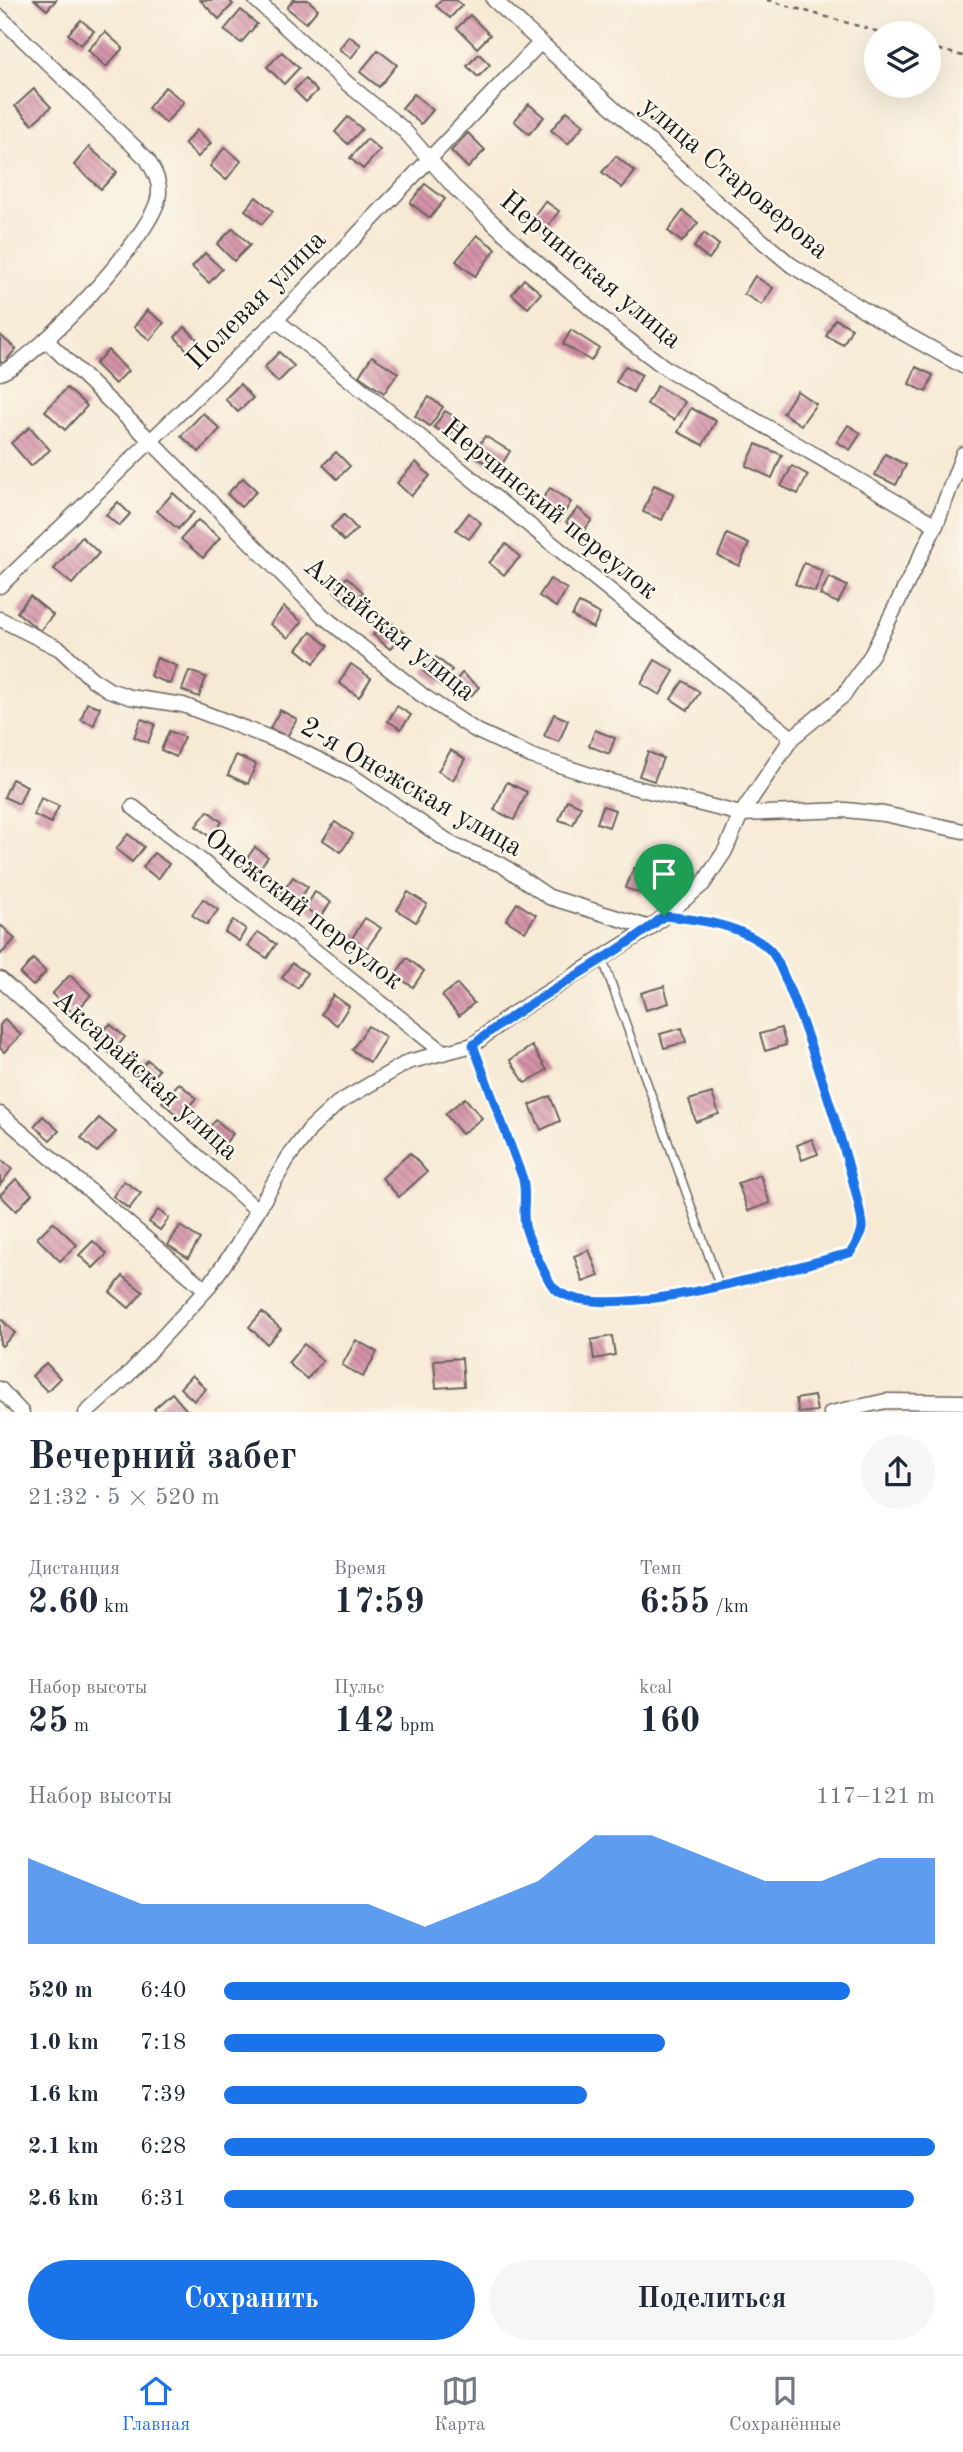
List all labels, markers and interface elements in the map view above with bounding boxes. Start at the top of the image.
map controls [864,21,941,98]
button: layers [864,21,941,98]
street label: улица Староверова [635,93,833,266]
street label: Нерчинская улица [494,187,686,355]
street label: Полевая улица [182,226,332,376]
street label: Нерчинский переулок [436,414,662,606]
street label: Алтайская улица [298,552,480,708]
street label: 2-я Онежская улица [295,713,527,863]
street label: Онежский переулок [199,824,407,996]
pin [634,844,694,916]
icon: arrive [645,855,683,893]
street label: Аксарайская улица [47,986,243,1166]
button: share [861,1435,935,1509]
text: Вечерний забег [28,1439,297,1477]
text: 21:32 · 5 × 520 m [28,1486,220,1509]
text: Дистанция [28,1560,120,1579]
text: Время [334,1560,386,1579]
text: Темп [639,1560,682,1579]
text: 2.60 [28,1585,99,1620]
text: 17:59 [334,1585,425,1620]
text: 6:55 [639,1585,710,1620]
text: km [99,1598,129,1617]
text: /km [710,1598,749,1617]
text: Набор высоты [28,1679,147,1698]
text: Пульс [334,1679,384,1698]
text: kcal [639,1679,672,1698]
text: 25 [28,1704,69,1739]
text: 142 [334,1704,395,1739]
text: 160 [639,1704,700,1739]
text: m [69,1717,89,1736]
text: bpm [395,1717,435,1736]
text: Набор высоты [28,1785,172,1808]
text: 117–121 m [816,1785,935,1808]
text: 520 m [28,1979,93,2002]
text: 6:40 [140,1979,186,2002]
text: 1.0 km [28,2031,99,2054]
text: 7:18 [140,2031,186,2054]
text: 1.6 km [28,2083,99,2106]
text: 7:39 [140,2083,186,2106]
text: 2.1 km [28,2135,99,2158]
text: 6:28 [140,2135,186,2158]
text: 2.6 km [28,2187,99,2210]
text: 6:31 [140,2187,186,2210]
button: Сохранить [28,2260,475,2340]
button: Поделиться [489,2260,935,2340]
tab: Главная [122,2372,190,2437]
tab: Карта [434,2372,485,2437]
tab: Сохранённые [729,2372,841,2437]

